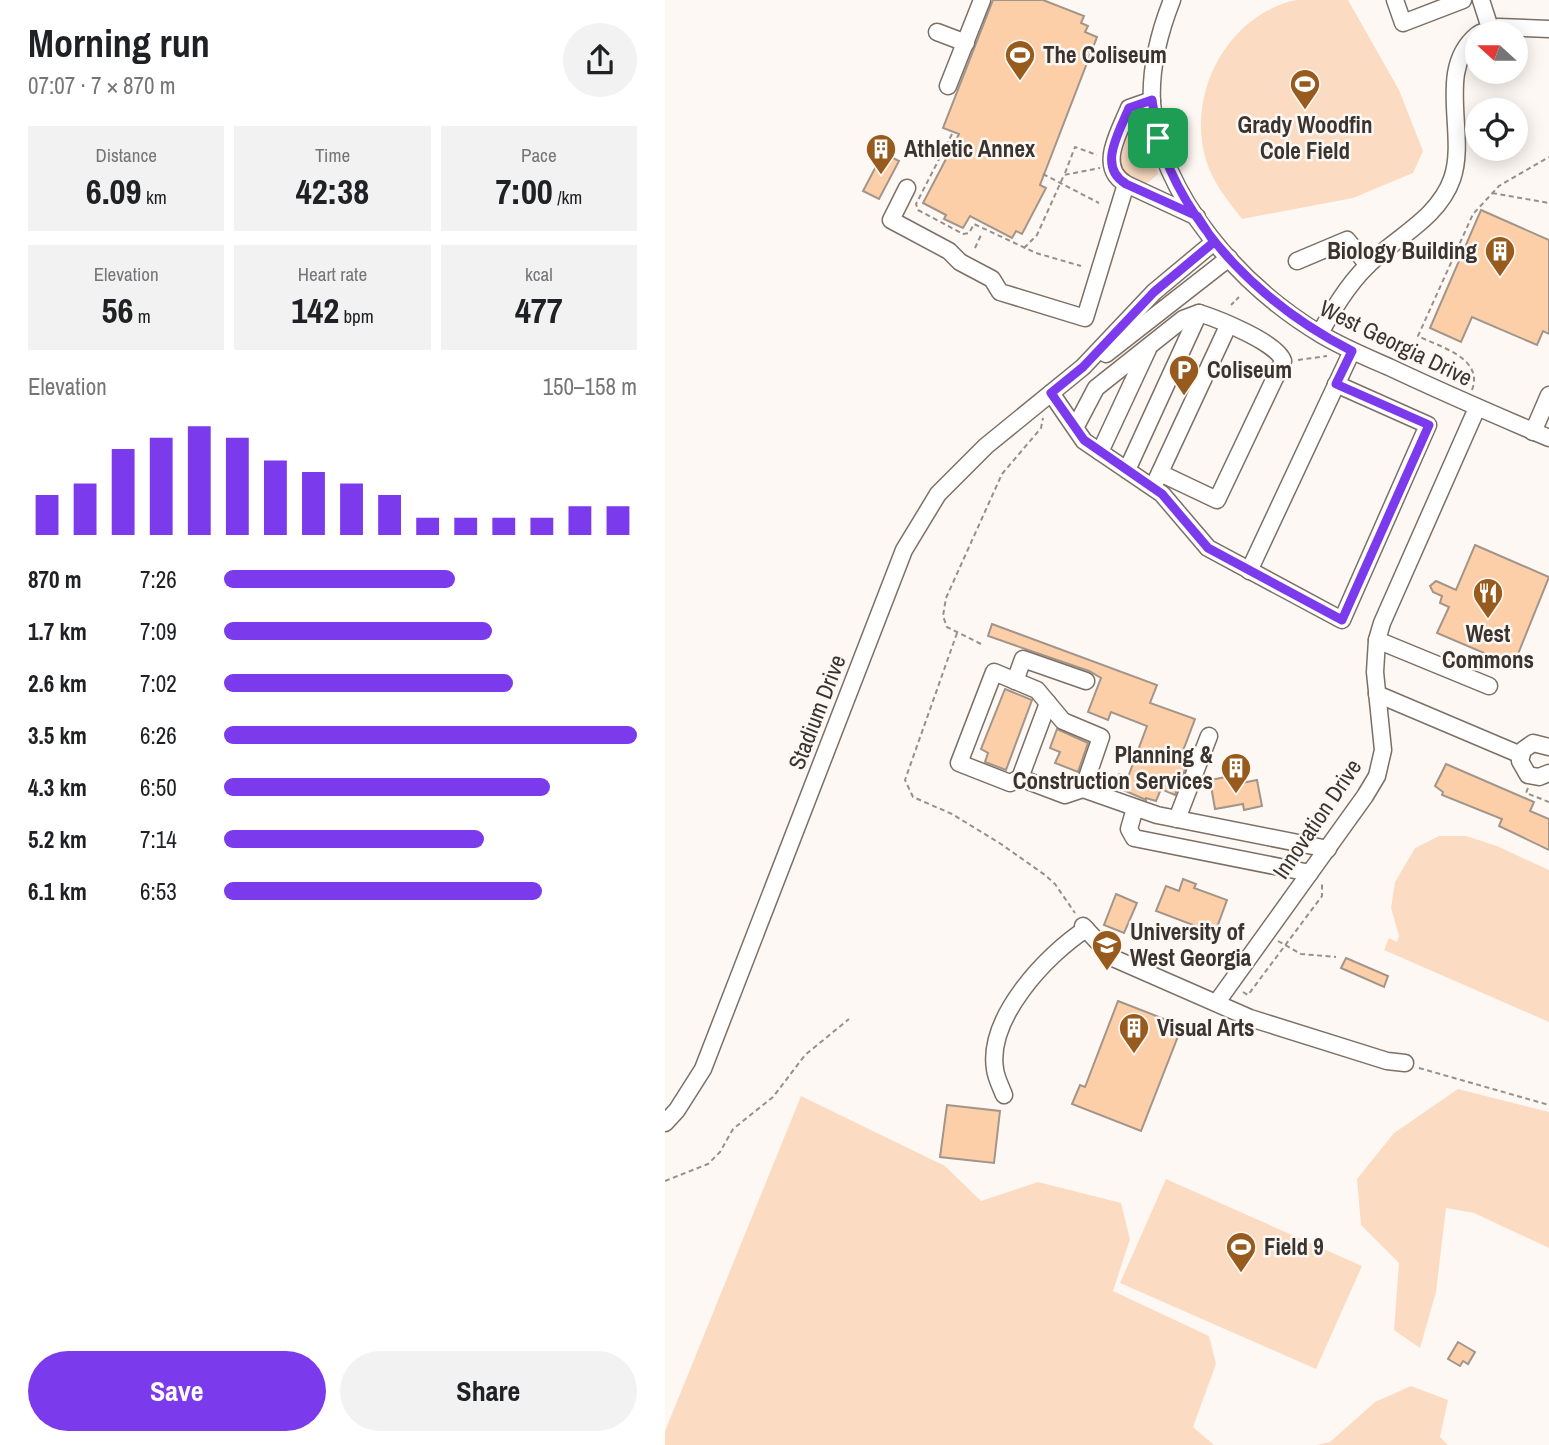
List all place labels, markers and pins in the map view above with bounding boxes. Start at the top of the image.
sports icon: The Coliseum [1003,38,1037,82]
place label: The Coliseum [1043,39,1167,70]
sports icon: Grady Woodfin Cole Field [1288,67,1322,111]
pin [1128,108,1188,168]
place label: Grady Woodfin Cole Field [1238,109,1372,166]
building icon: Athletic Annex [864,132,898,176]
place label: Athletic Annex [904,133,1036,164]
building icon: Biology Building [1483,234,1517,278]
place label: Biology Building [1327,235,1477,266]
parking icon: Coliseum [1167,353,1201,397]
place label: Coliseum [1207,354,1292,385]
restaurant icon: West Commons [1471,576,1505,620]
place label: West Commons [1442,618,1534,675]
place label: Planning & Construction Services [1013,739,1213,796]
building icon: Planning & Construction Services [1219,751,1253,795]
place label: University of West Georgia [1130,916,1252,973]
school or university icon: University of West Georgia [1090,928,1124,972]
building icon: Visual Arts [1117,1011,1151,1055]
place label: Visual Arts [1157,1012,1255,1043]
sports icon: Field 9 [1224,1230,1258,1274]
place label: Field 9 [1264,1231,1324,1262]

